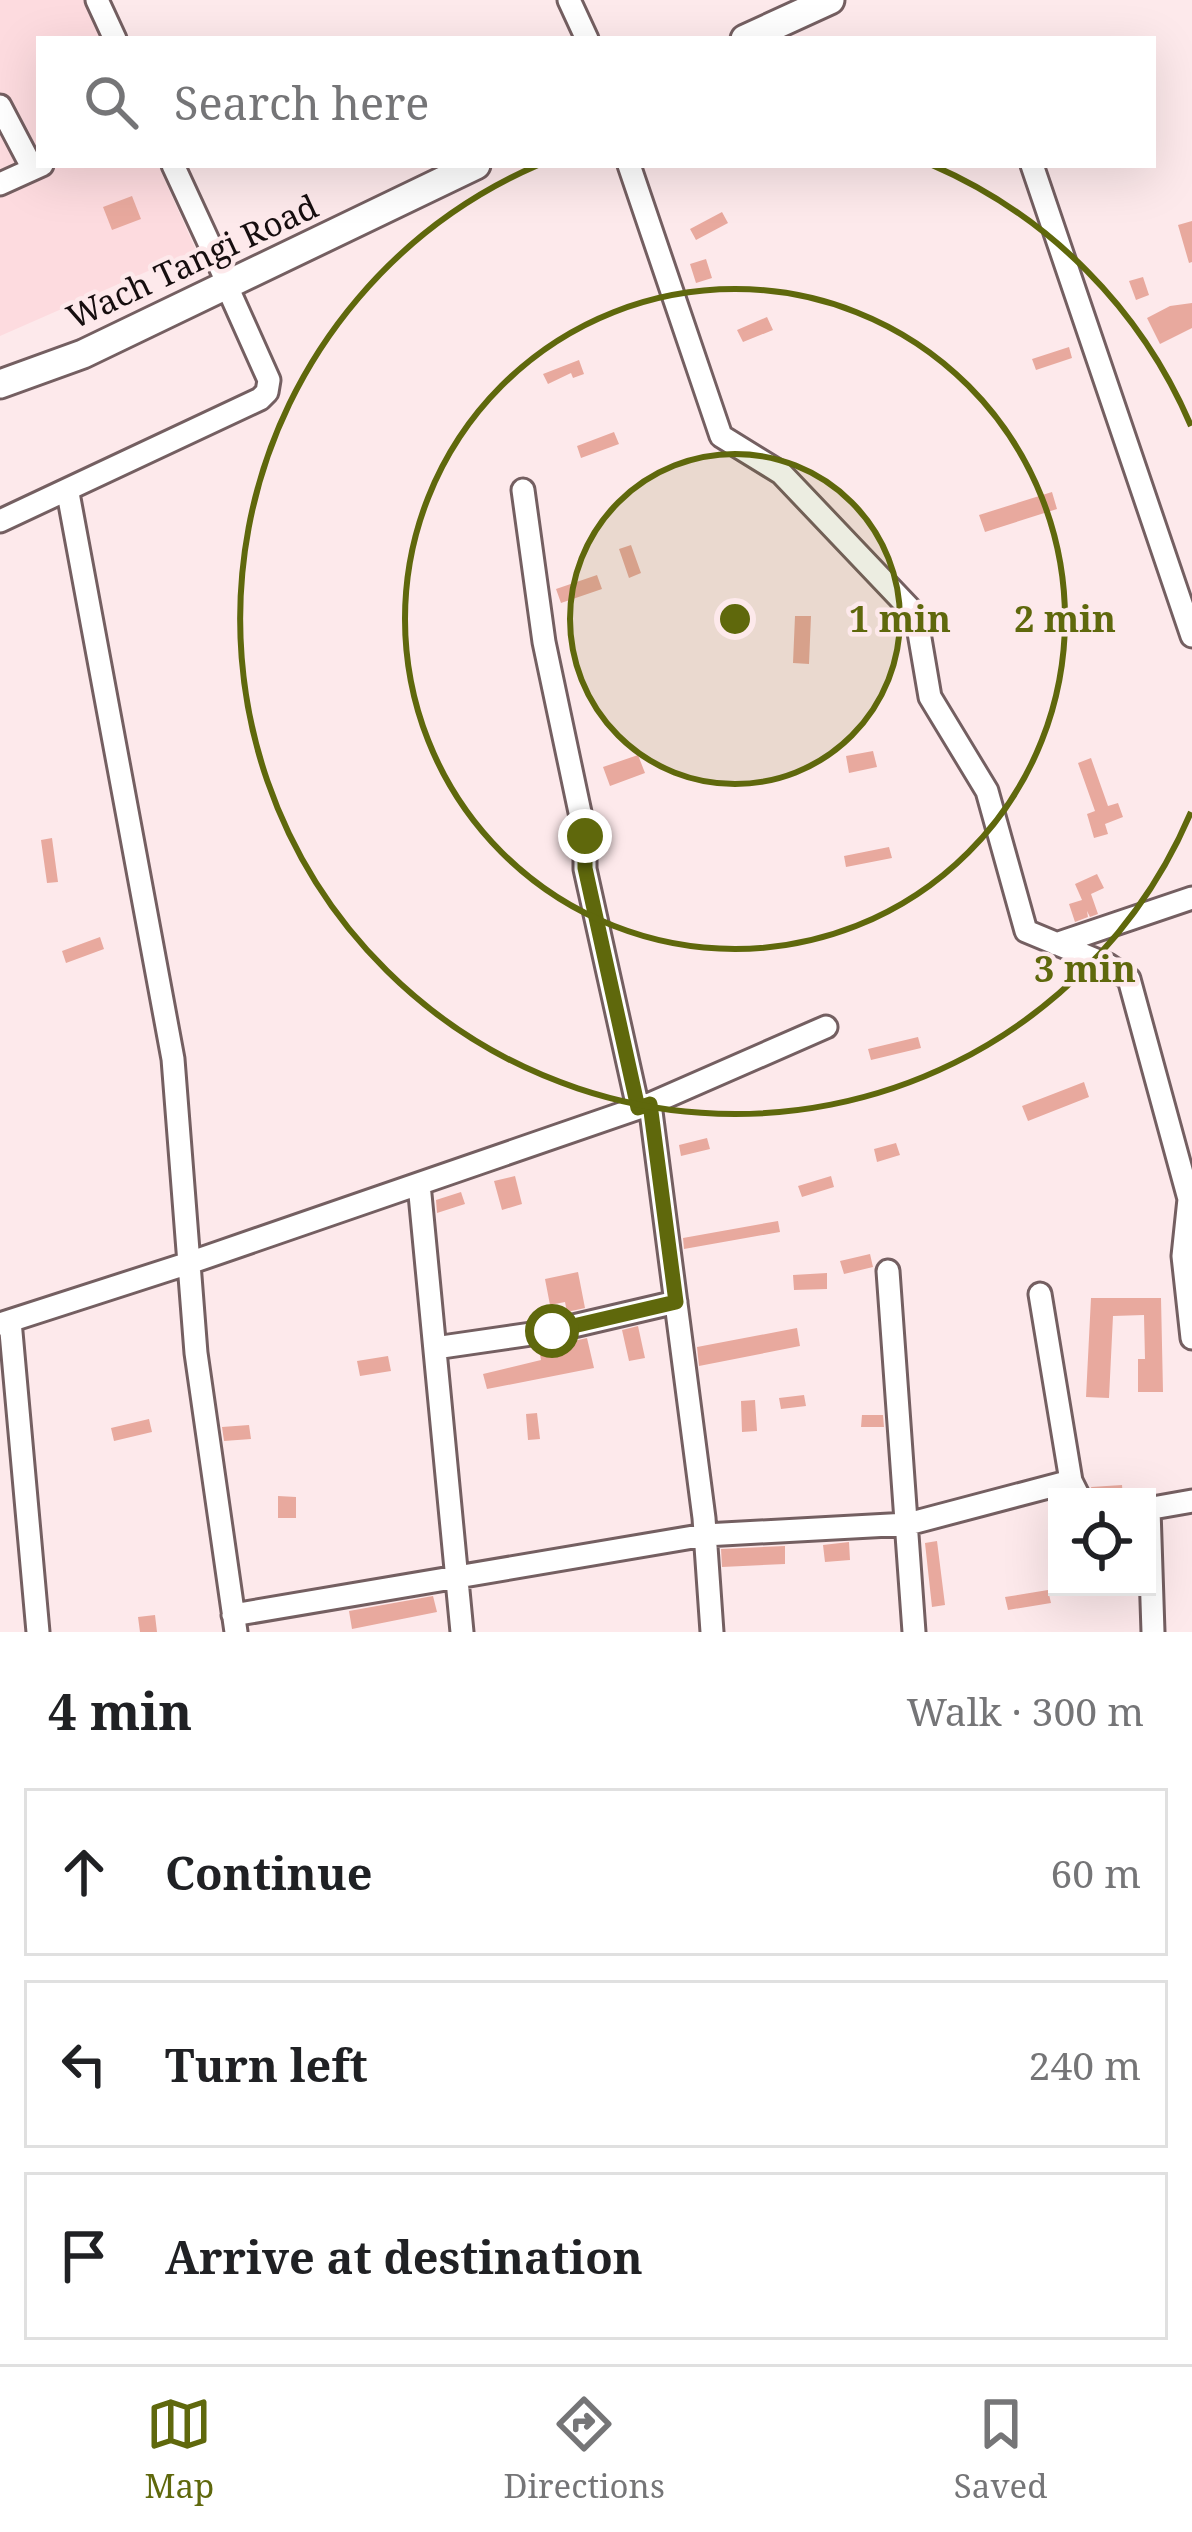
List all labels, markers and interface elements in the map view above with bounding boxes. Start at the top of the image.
search box [36,36,1156,168]
icon: search [78,69,144,135]
text: Search here [174,72,429,133]
street label: Wach Tangi Road [59,183,325,339]
text: 1 min [849,594,951,643]
text: 2 min [1014,594,1116,643]
centre of rings [714,598,756,640]
route end [558,809,612,863]
text: 3 min [1034,944,1136,993]
route start [525,1304,579,1358]
map controls [1048,1488,1156,1596]
button: locate [1048,1488,1156,1596]
text: 4 min [48,1675,192,1745]
text: Walk · 300 m [907,1684,1144,1737]
icon: ahead [51,1839,117,1905]
text: Continue [165,1842,373,1903]
text: 60 m [1050,1846,1141,1899]
icon: left [51,2031,117,2097]
text: Turn left [165,2034,368,2095]
text: 240 m [1029,2038,1141,2091]
icon: arrive [51,2223,117,2289]
text: Arrive at destination [165,2226,643,2287]
tab: Map [145,2391,214,2508]
tab: Directions [503,2391,665,2508]
tab: Saved [954,2391,1047,2508]

